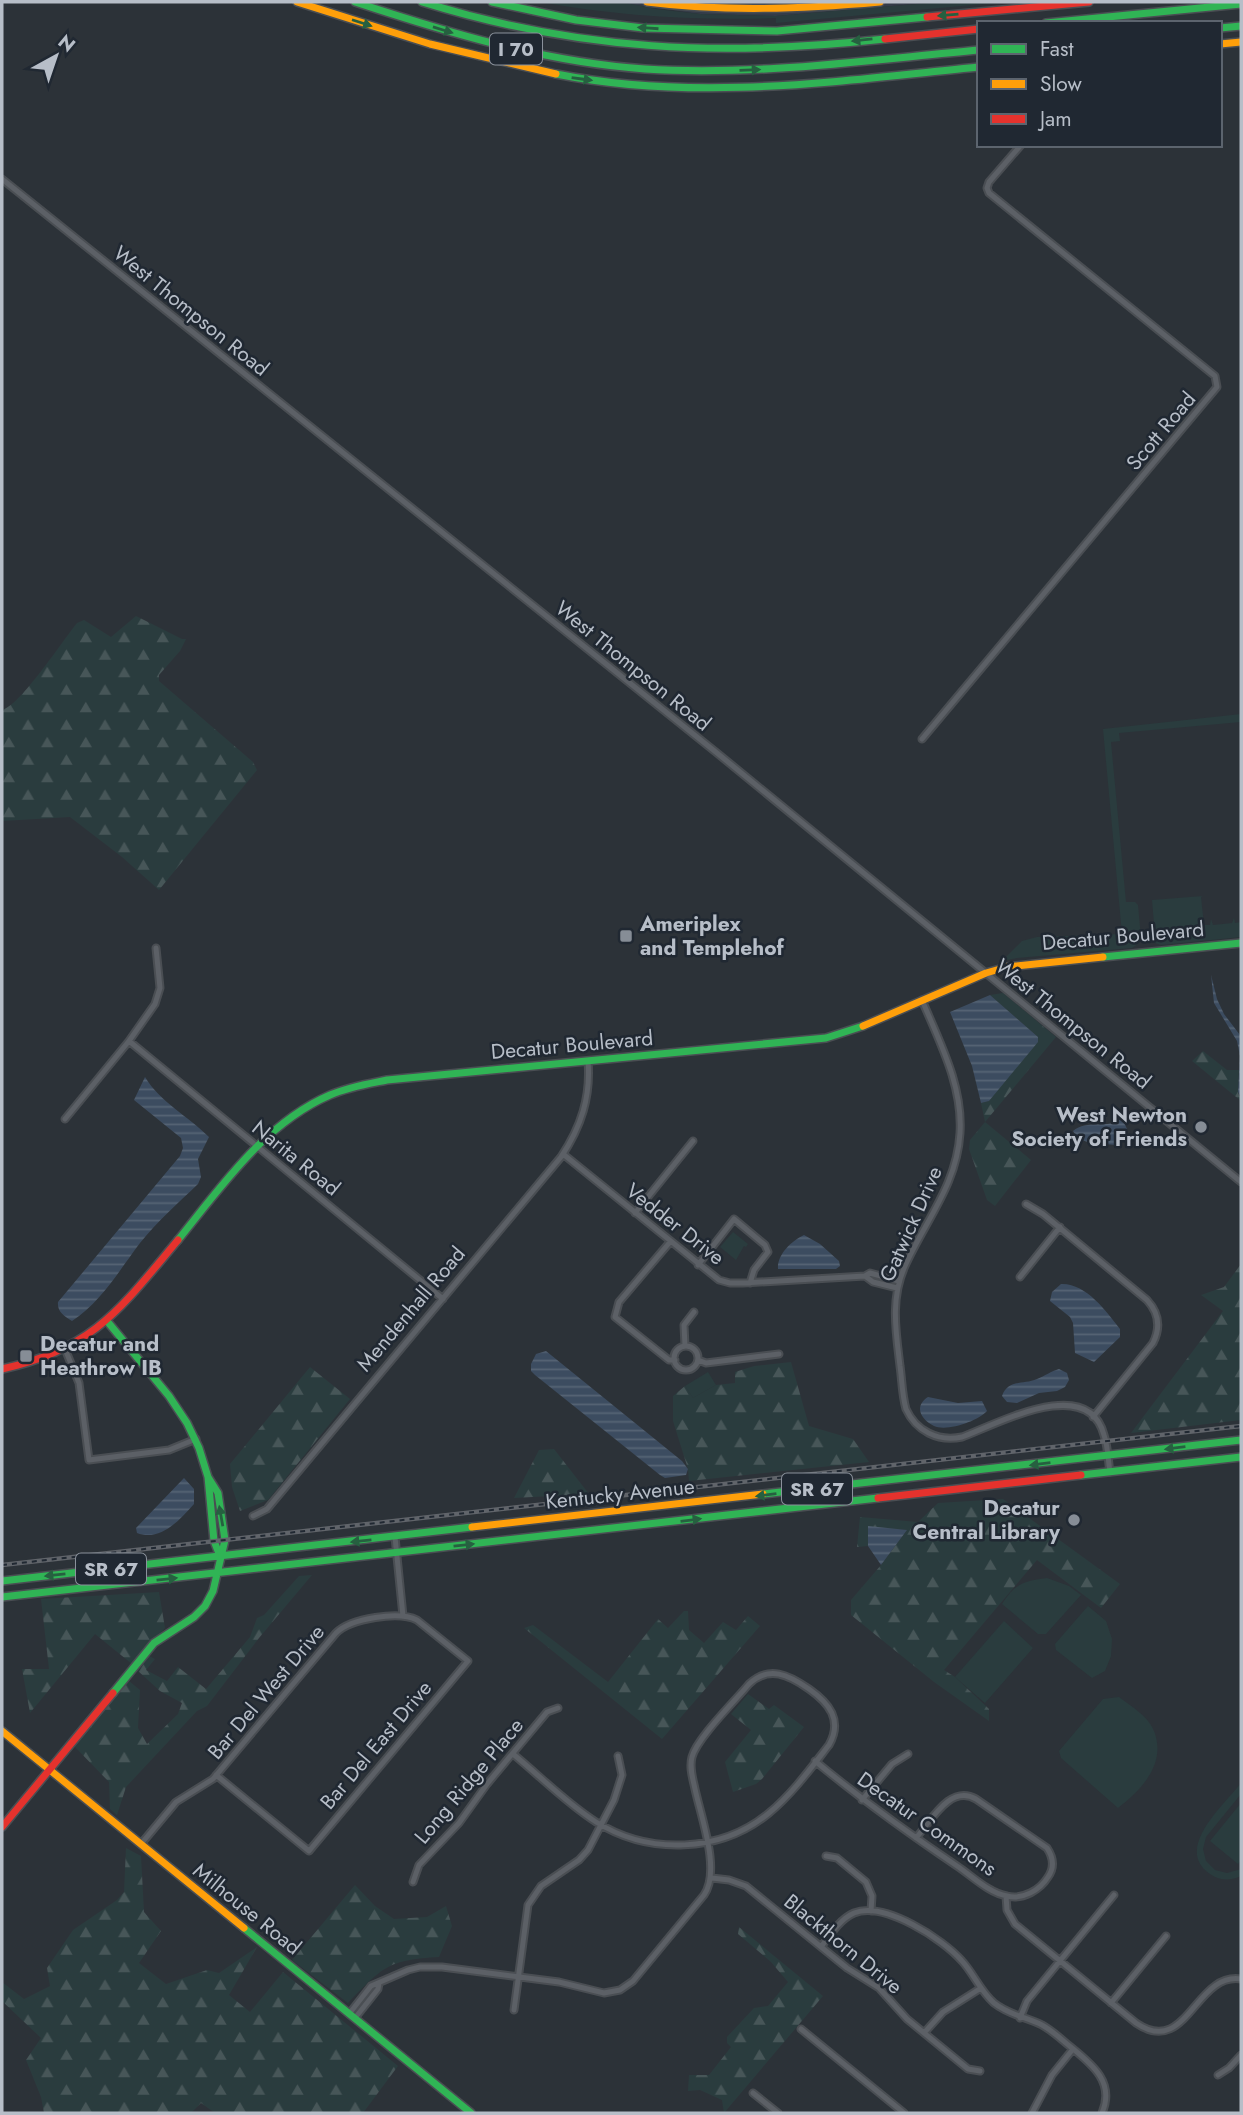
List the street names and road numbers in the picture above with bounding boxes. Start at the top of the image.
road number: I 70 [490,34,542,64]
street label: West Thompson Road [107,239,275,383]
street label: Scott Road [1119,385,1203,477]
street label: West Thompson Road [549,594,717,738]
street label: Decatur Boulevard [1041,914,1205,958]
street label: West Thompson Road [989,952,1157,1096]
street label: Decatur Boulevard [490,1023,654,1067]
street label: Narita Road [245,1113,347,1203]
street label: Gatwick Drive [872,1161,950,1286]
street label: Vedder Drive [619,1176,731,1272]
street label: Mendenhall Road [350,1240,472,1378]
street label: Kentucky Avenue [544,1471,696,1517]
road number: SR 67 [782,1474,852,1504]
road number: SR 67 [76,1554,146,1584]
street label: Bar Del West Drive [201,1618,332,1766]
street label: Bar Del East Drive [313,1674,439,1816]
street label: Long Ridge Place [407,1712,531,1850]
street label: Decatur Commons [851,1765,1003,1883]
street label: Milhouse Road [186,1856,308,1962]
street label: Blackthorn Drive [777,1887,909,2001]

